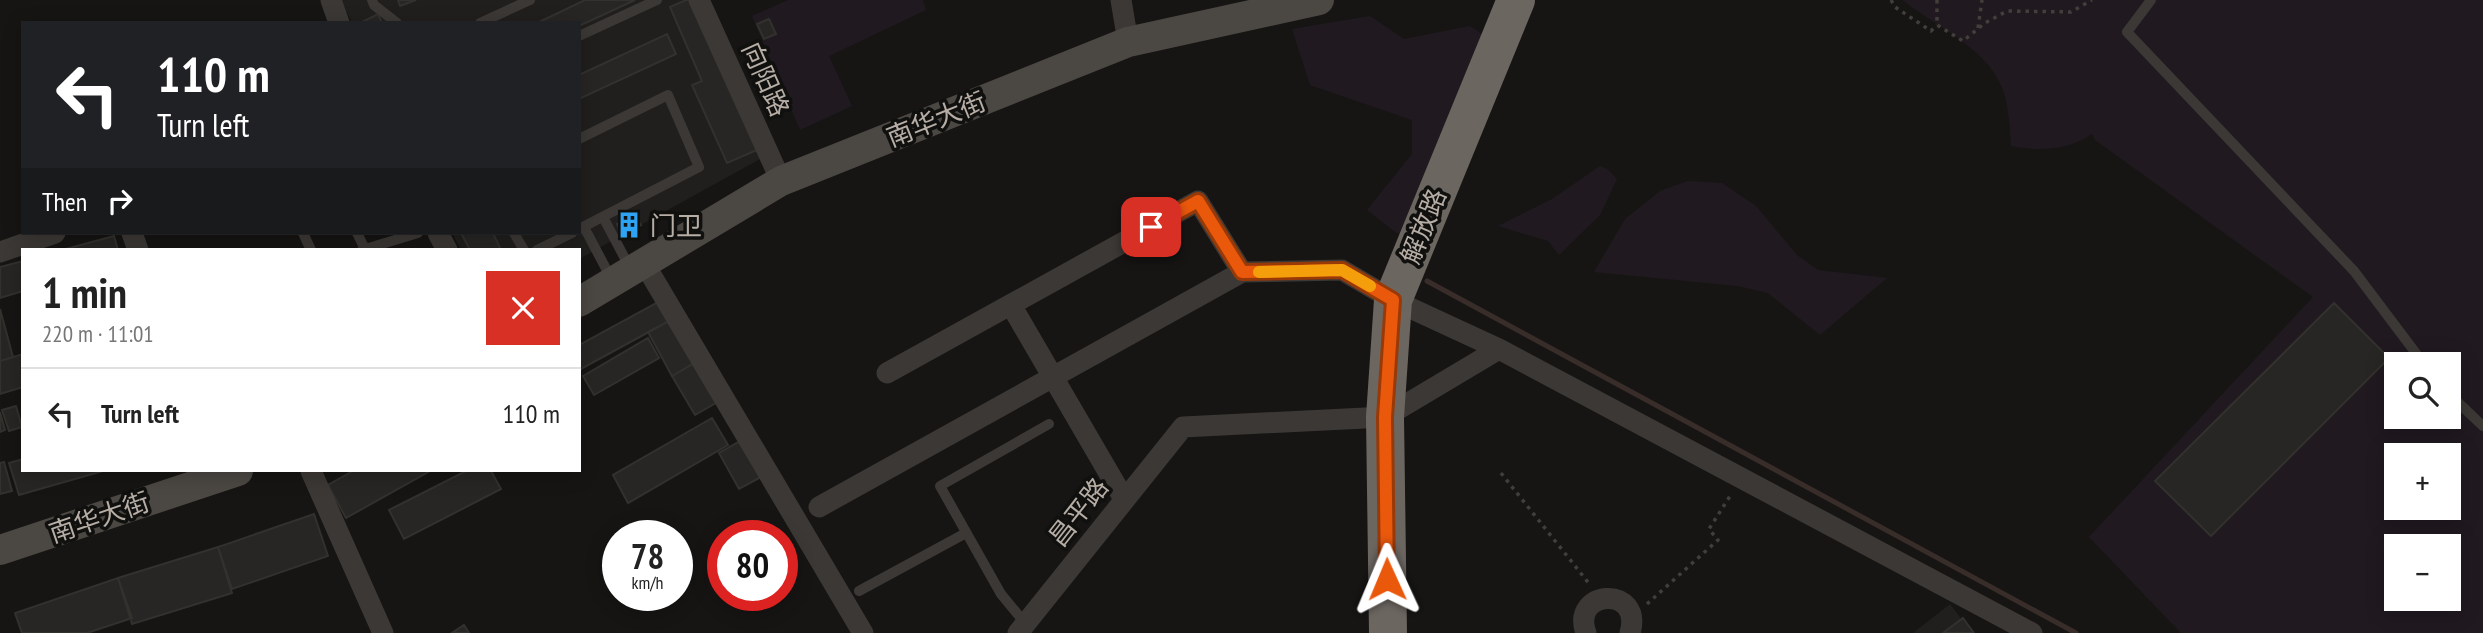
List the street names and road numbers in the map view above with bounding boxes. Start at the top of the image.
street label: 向阳路 [735,37,797,121]
street label: 南华大街 [882,84,990,154]
street label: 解放路 [1393,184,1453,268]
street label: 昌平路 [1041,471,1115,553]
street label: 南华大街 [44,484,154,550]

